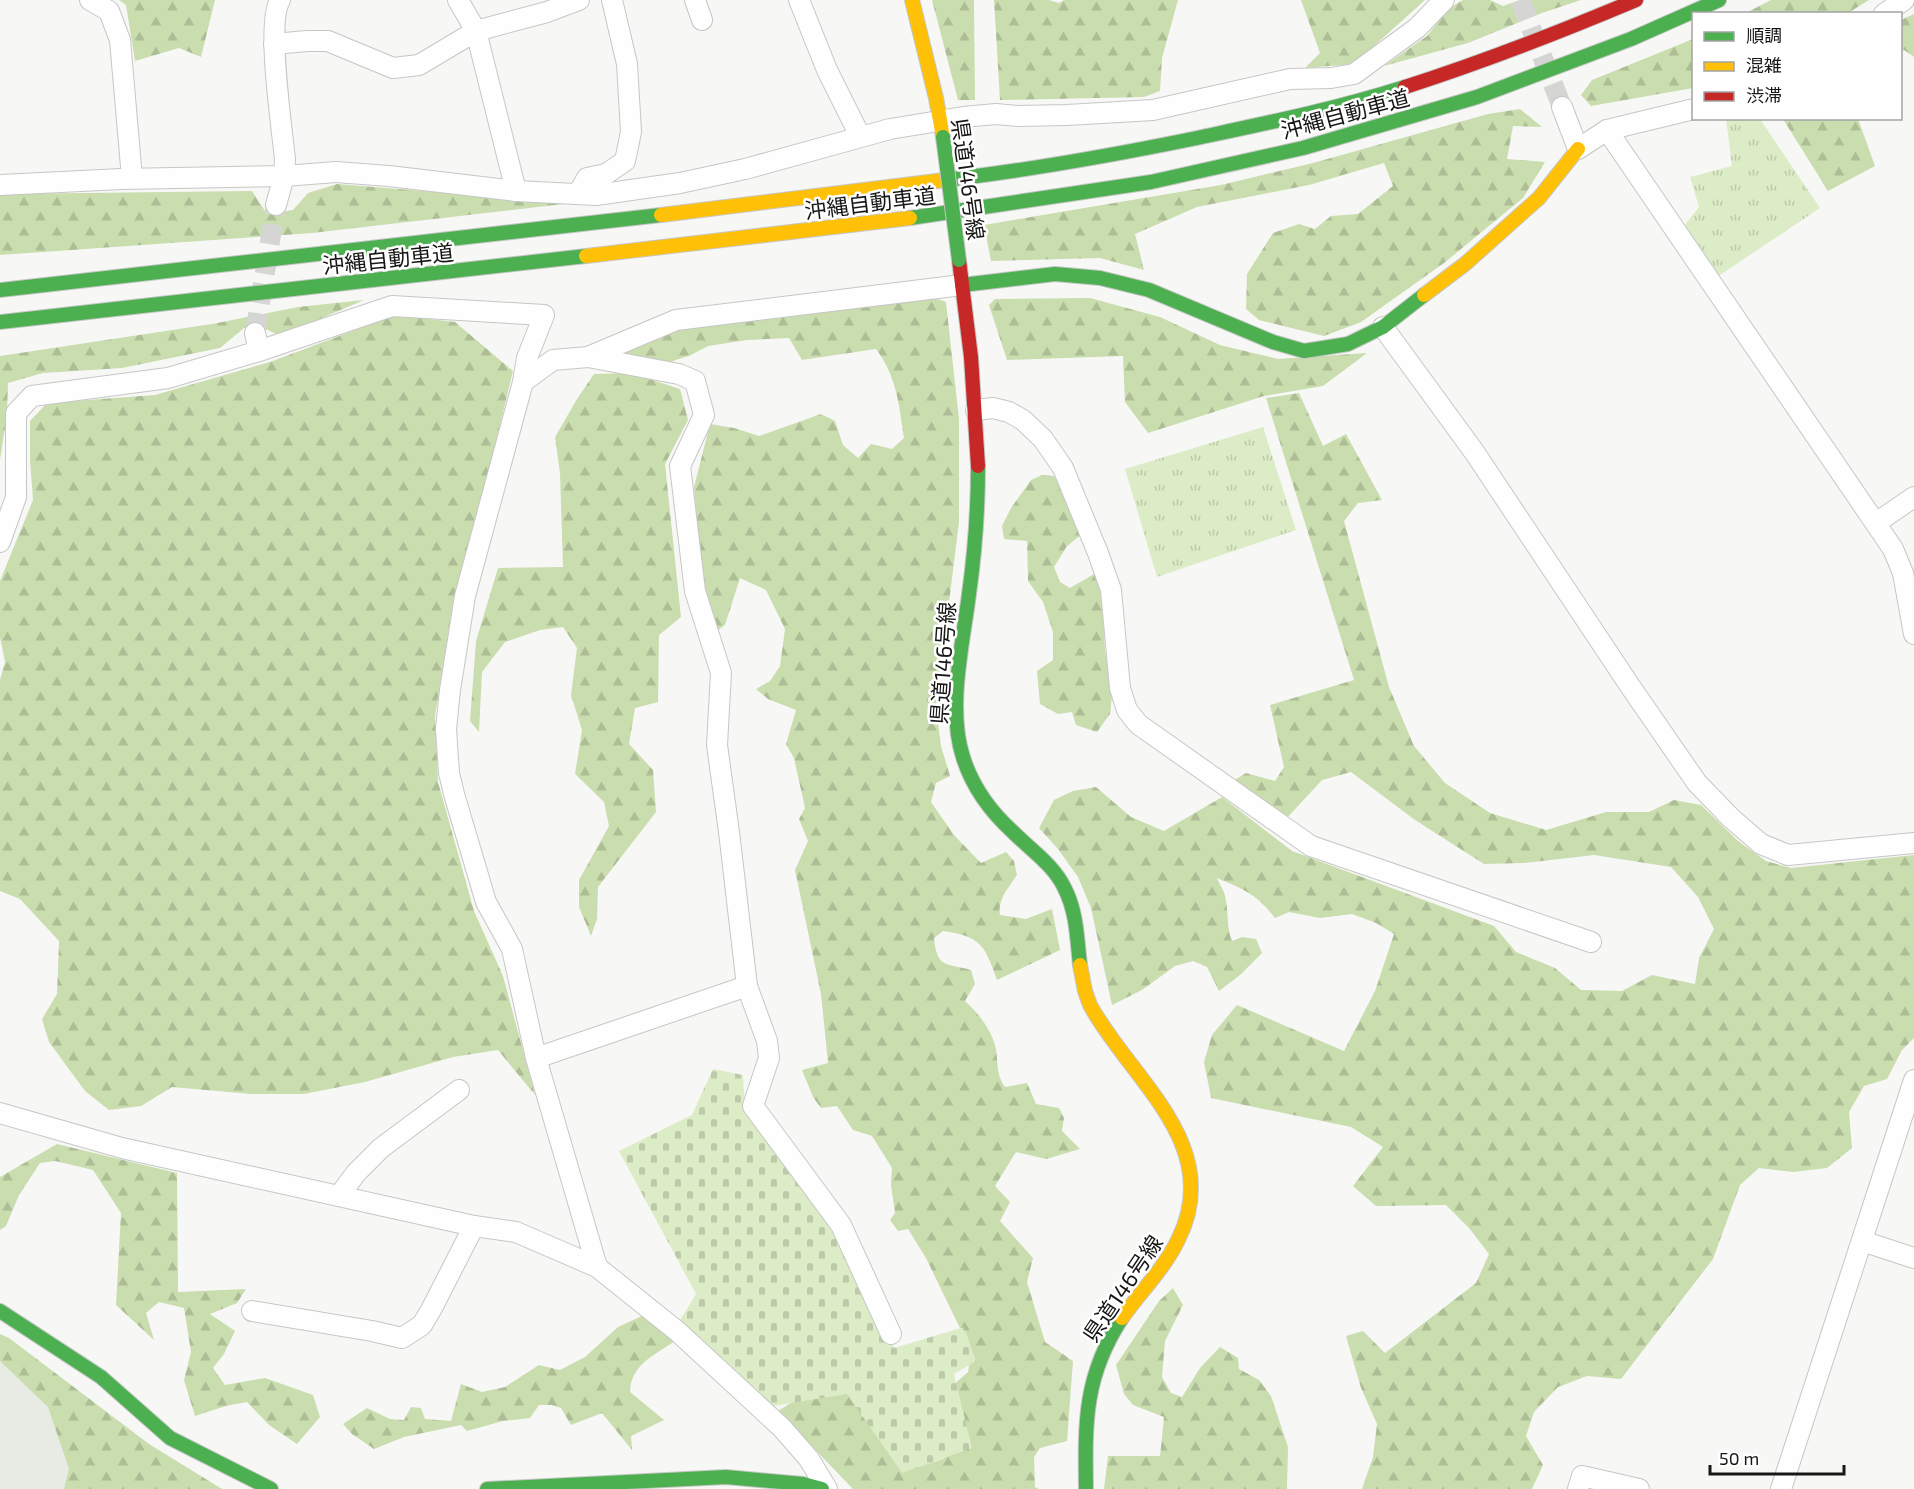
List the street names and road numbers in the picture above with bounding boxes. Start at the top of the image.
street label: 沖縄自動車道 [1278,83,1412,143]
street label: 県道146号線 [948,116,990,242]
street label: 沖縄自動車道 [803,181,937,223]
street label: 沖縄自動車道 [321,238,455,278]
street label: 県道146号線 [925,601,959,725]
street label: 県道146号線 [1077,1230,1167,1346]

